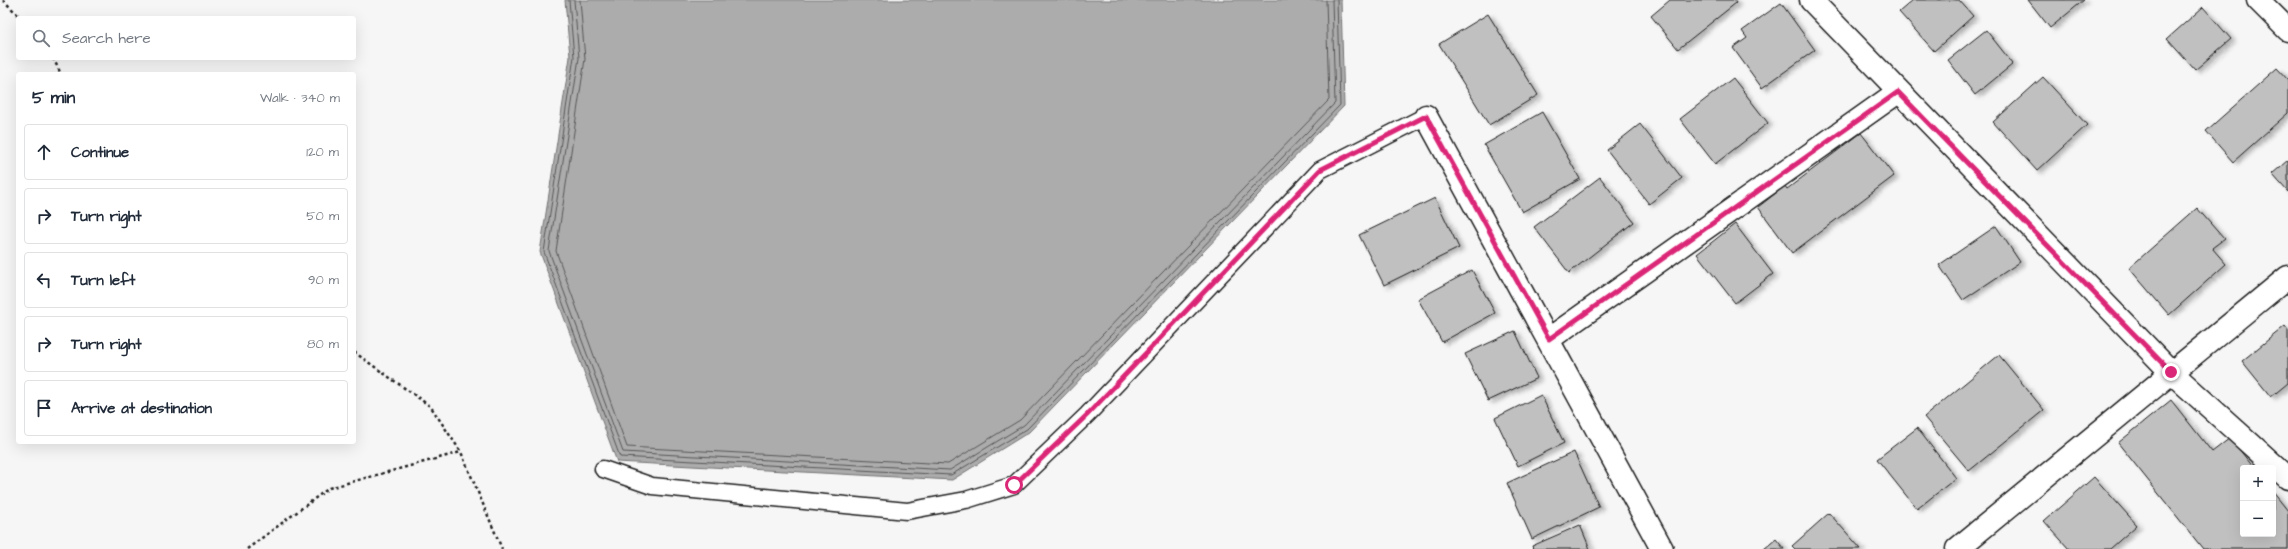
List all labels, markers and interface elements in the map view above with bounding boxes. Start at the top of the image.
search box [16,16,356,60]
icon: search [30,27,52,49]
text: Search here [62,28,151,49]
text: 5 min [32,86,75,110]
text: Walk · 340 m [260,89,340,107]
icon: ahead [33,141,55,163]
text: Continue [71,142,129,163]
text: 120 m [306,143,339,161]
icon: right [33,205,55,227]
text: Turn right [71,206,142,227]
text: 50 m [306,207,339,225]
icon: left [33,269,55,291]
text: Turn left [71,270,135,291]
text: 90 m [308,271,339,289]
icon: right [33,333,55,355]
text: Turn right [71,334,142,355]
text: 80 m [307,335,339,353]
route end [2162,363,2180,381]
icon: arrive [33,397,55,419]
text: Arrive at destination [71,398,212,419]
map controls [2240,465,2276,537]
button: + [2240,465,2276,501]
route start [1005,476,1023,494]
button: − [2240,501,2276,537]

